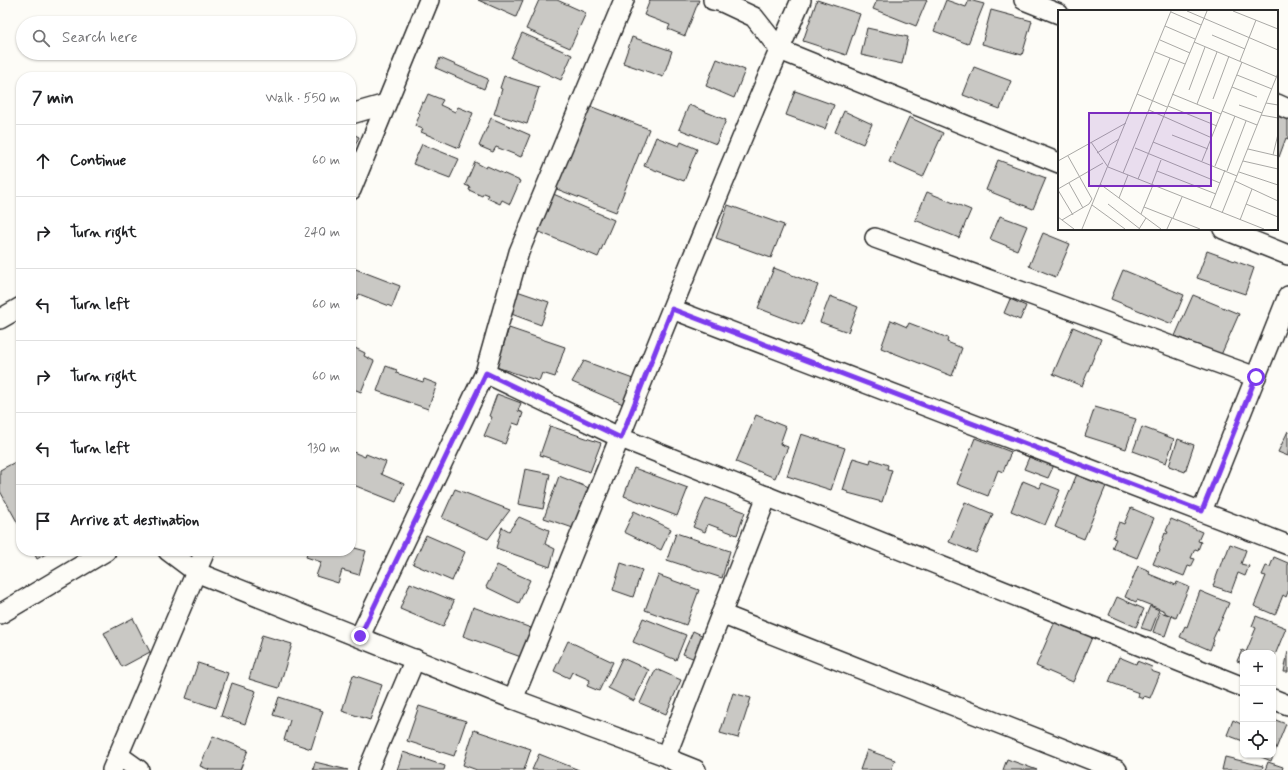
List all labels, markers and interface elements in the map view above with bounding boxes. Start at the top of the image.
inset map [1058,10,1278,230]
search box [16,16,356,60]
icon: search [30,27,52,49]
text: Search here [62,28,138,48]
text: 7 min [32,87,74,109]
text: Walk · 550 m [266,90,340,107]
icon: ahead [32,150,54,172]
text: Continue [70,151,126,171]
text: 60 m [312,152,340,169]
icon: right [32,222,54,244]
text: Turn right [70,223,137,243]
text: 240 m [304,224,340,241]
icon: left [32,294,54,316]
text: Turn left [70,295,130,315]
text: 60 m [312,296,340,313]
icon: right [32,366,54,388]
text: Turn right [70,367,137,387]
text: 60 m [312,368,340,385]
route start [1247,368,1265,386]
icon: left [32,438,54,460]
text: Turn left [70,439,130,459]
text: 130 m [307,440,340,457]
icon: arrive [32,510,54,532]
text: Arrive at destination [70,511,199,531]
route end [351,627,369,645]
map controls [1240,650,1276,758]
button: + [1240,650,1276,686]
button: − [1240,686,1276,722]
button: locate [1240,722,1276,758]

